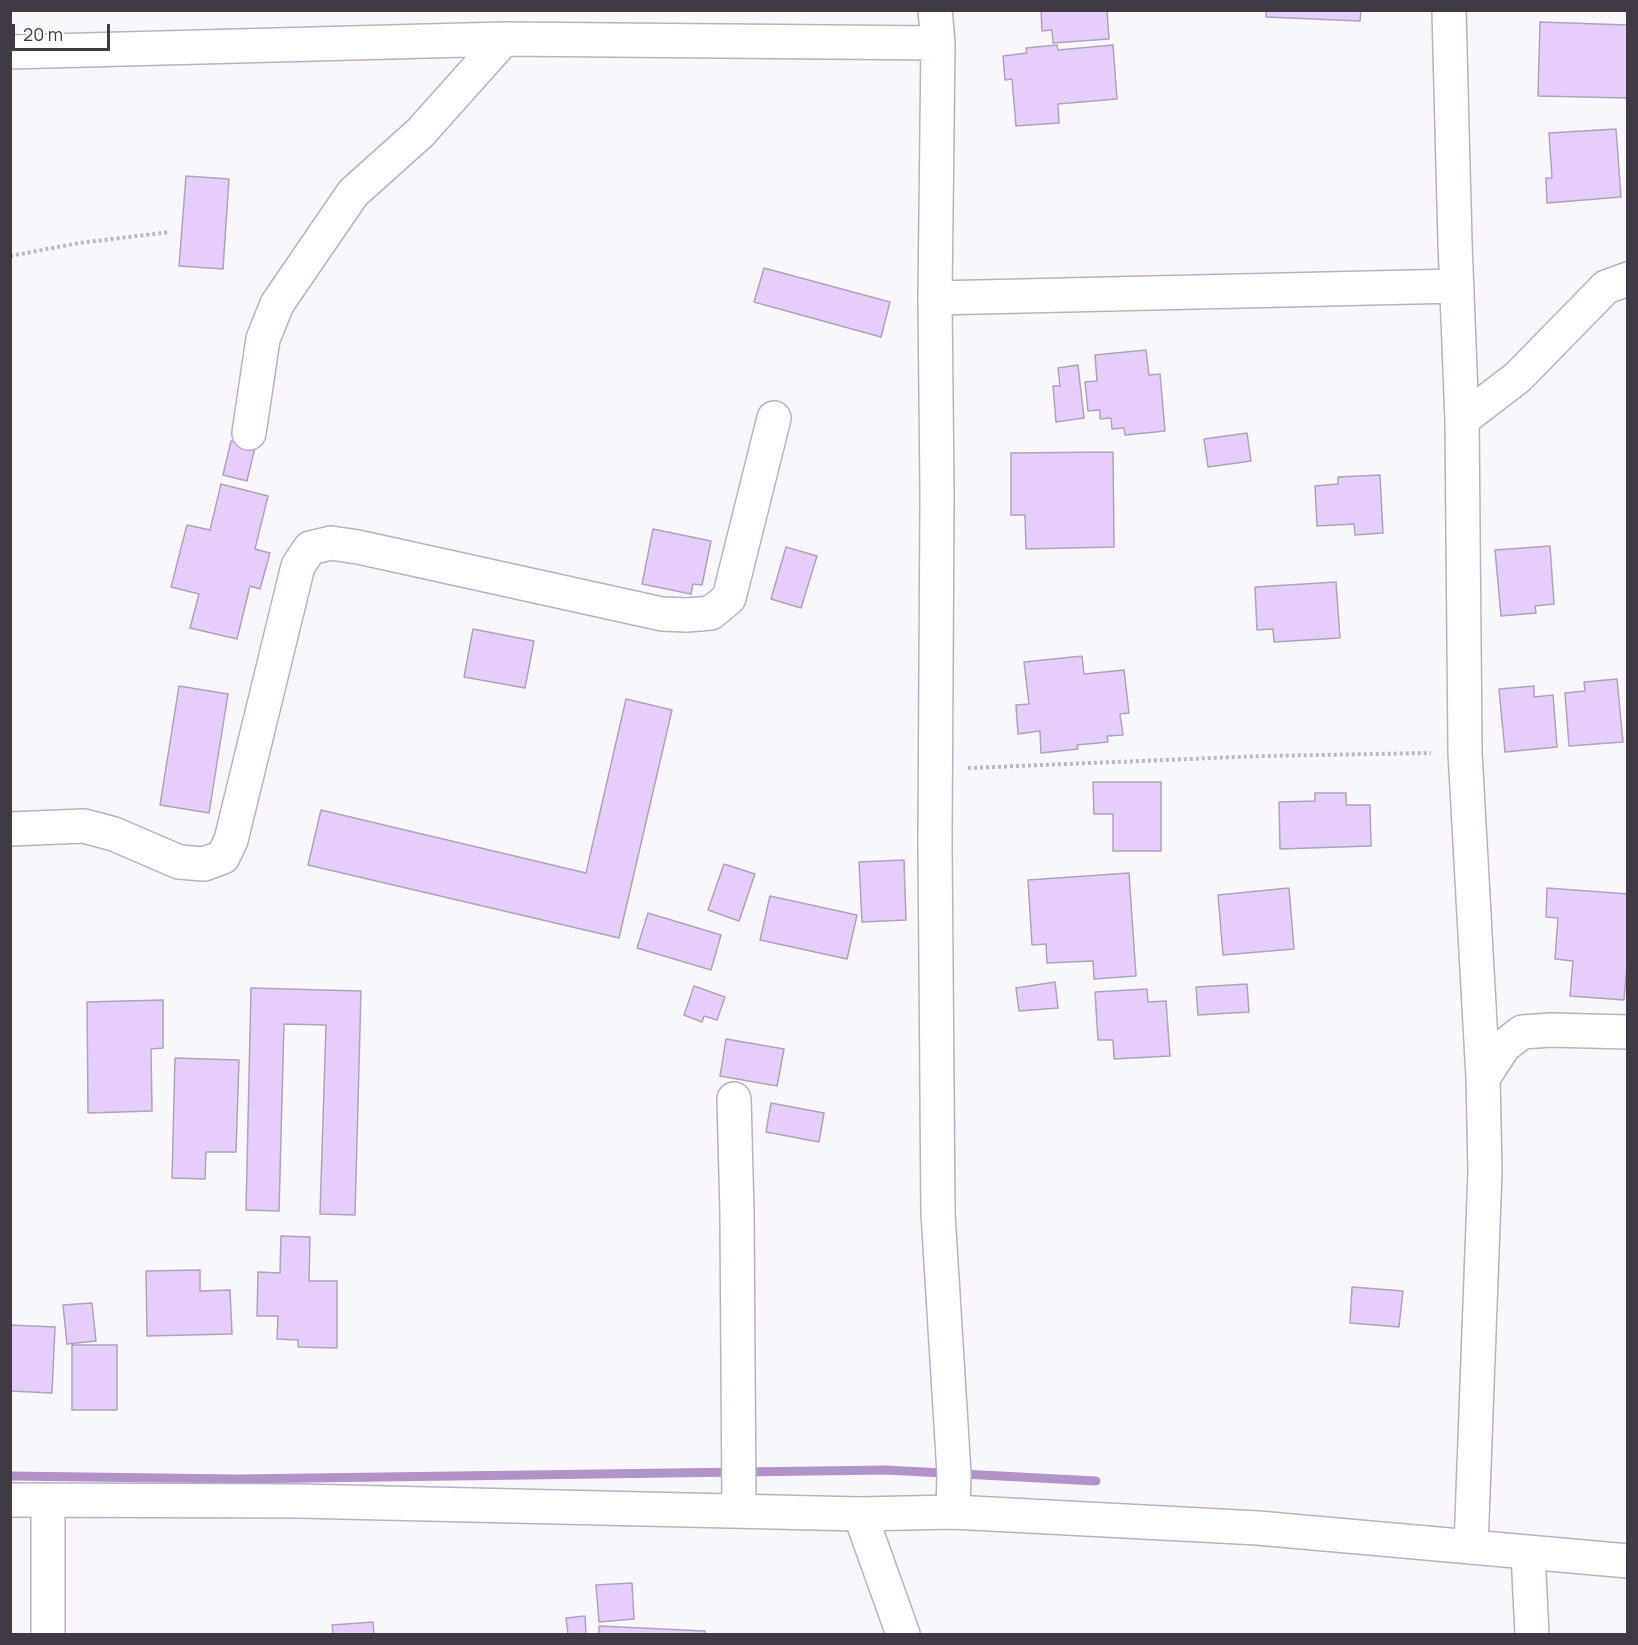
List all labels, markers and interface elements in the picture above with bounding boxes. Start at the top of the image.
scale bar [15,12,112,50]
text: 20 m [23,22,63,46]

